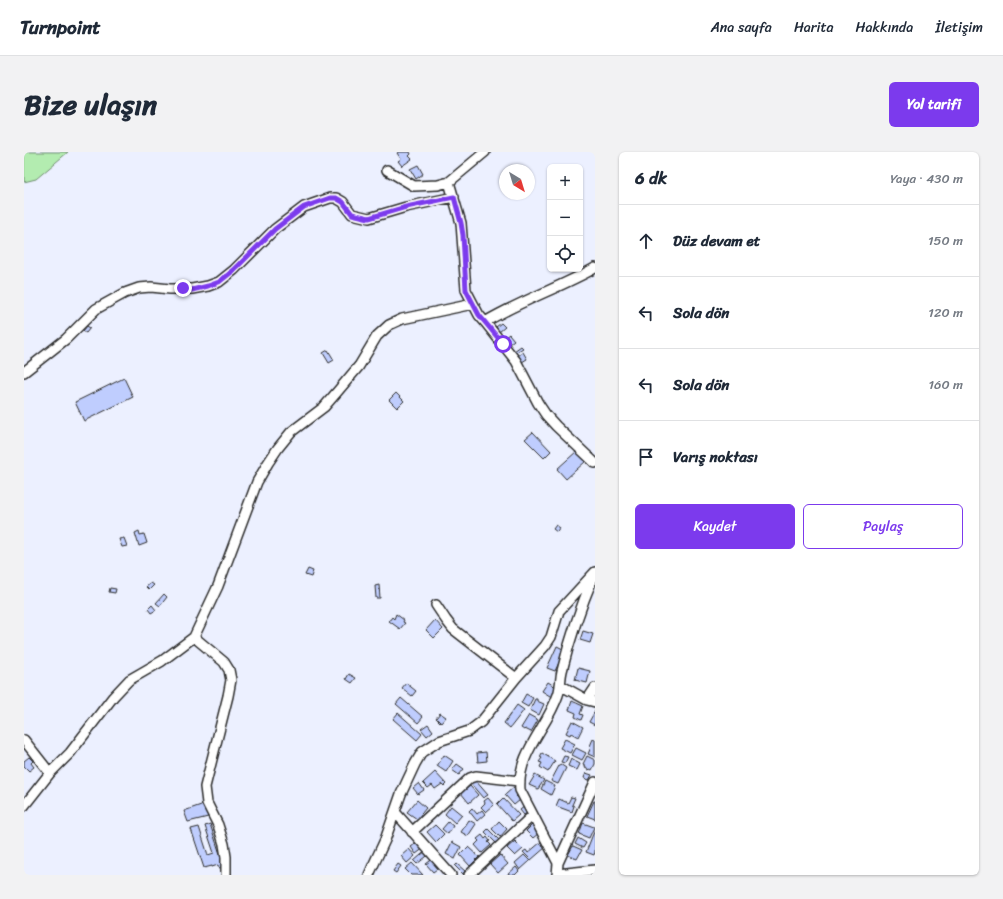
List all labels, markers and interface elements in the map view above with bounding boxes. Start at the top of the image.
text: Turnpoint [20,11,101,44]
text: Ana sayfa [711,15,772,40]
text: Harita [794,15,834,40]
text: Hakkında [856,15,913,40]
text: İletişim [935,15,983,40]
text: Bize ulaşın [24,80,157,129]
button: Yol tarifi [889,82,979,127]
text: 6 dk [635,163,667,193]
north arrow [499,164,535,200]
map controls [547,164,583,272]
button: + [547,164,583,200]
text: Yaya · 430 m [890,167,963,190]
button: − [547,200,583,236]
text: Düz devam et [673,228,760,254]
text: 150 m [928,229,963,252]
icon: ahead [635,230,657,252]
button: locate [547,236,583,272]
route end [174,279,192,297]
text: Sola dön [673,300,729,326]
text: 120 m [928,301,963,324]
icon: left [635,302,657,324]
route start [494,335,512,353]
text: Sola dön [673,372,729,398]
text: 160 m [928,373,963,396]
icon: left [635,374,657,396]
text: Varış noktası [673,444,758,470]
icon: arrive [635,446,657,468]
button: Kaydet [635,504,795,549]
button: Paylaş [803,504,963,549]

